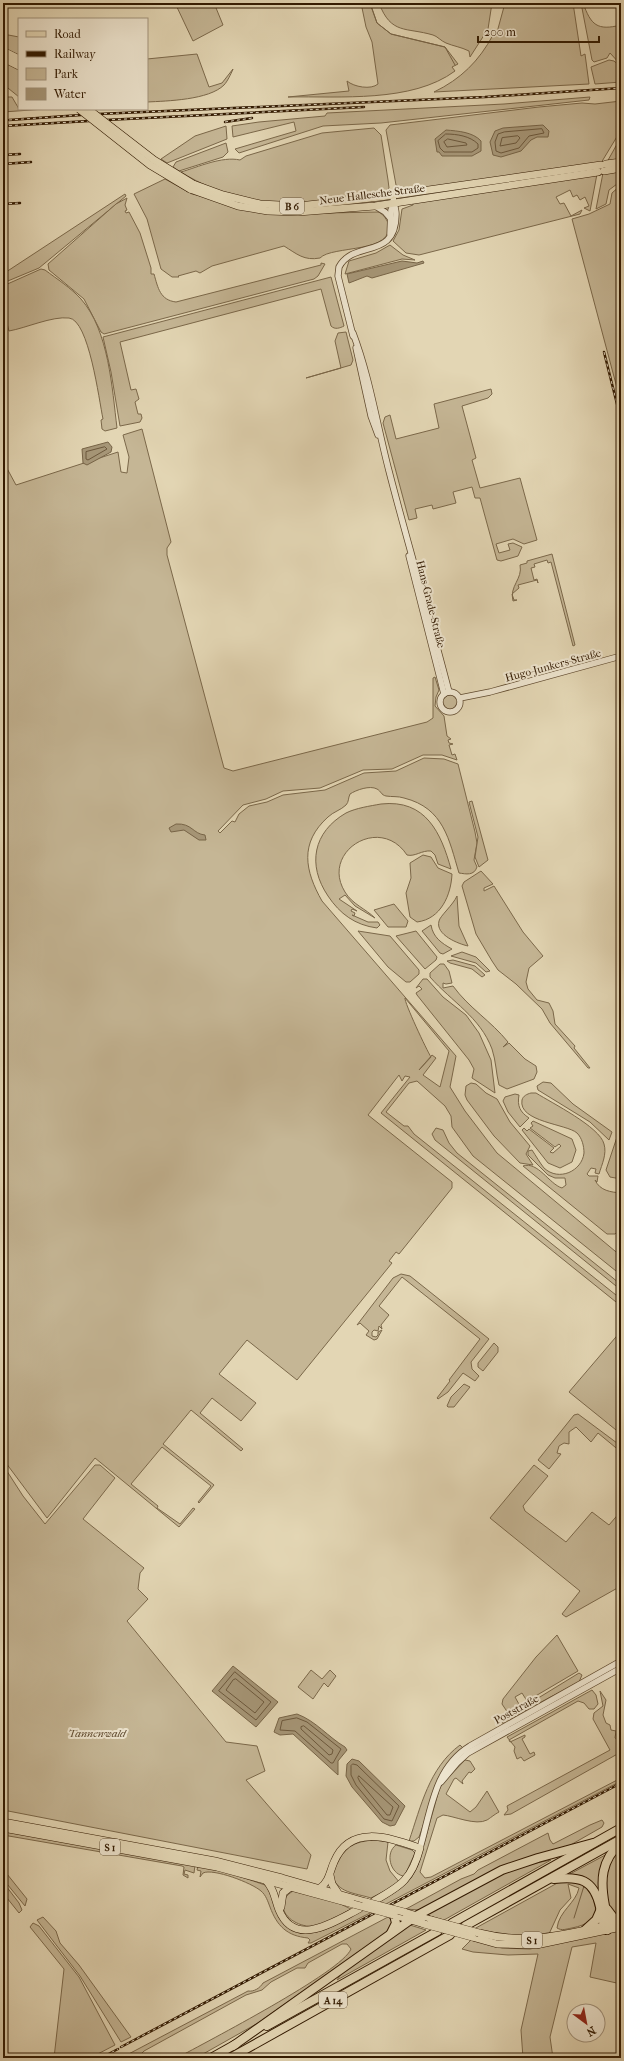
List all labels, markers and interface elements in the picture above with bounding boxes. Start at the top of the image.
legend [18,18,148,110]
scale bar [478,18,599,44]
text: 200 m [484,25,516,39]
text: Road [54,27,81,41]
text: Railway [54,47,96,61]
text: Park [54,67,79,81]
text: Water [53,87,87,101]
street label: Neue Hallesche Straße [318,181,426,207]
road number: B 6 [280,198,304,214]
street label: Hans-Grade-Straße [413,559,448,650]
street label: Hugo-Junkers-Straße [504,646,603,685]
street label: Poststraße [492,1692,541,1727]
park label: Tannenwald [68,1727,127,1740]
road number: S 1 [100,1839,120,1855]
road number: S 1 [522,1932,542,1948]
road number: A 14 [319,1992,347,2008]
north arrow [566,2003,606,2043]
text: N [584,2023,598,2039]

